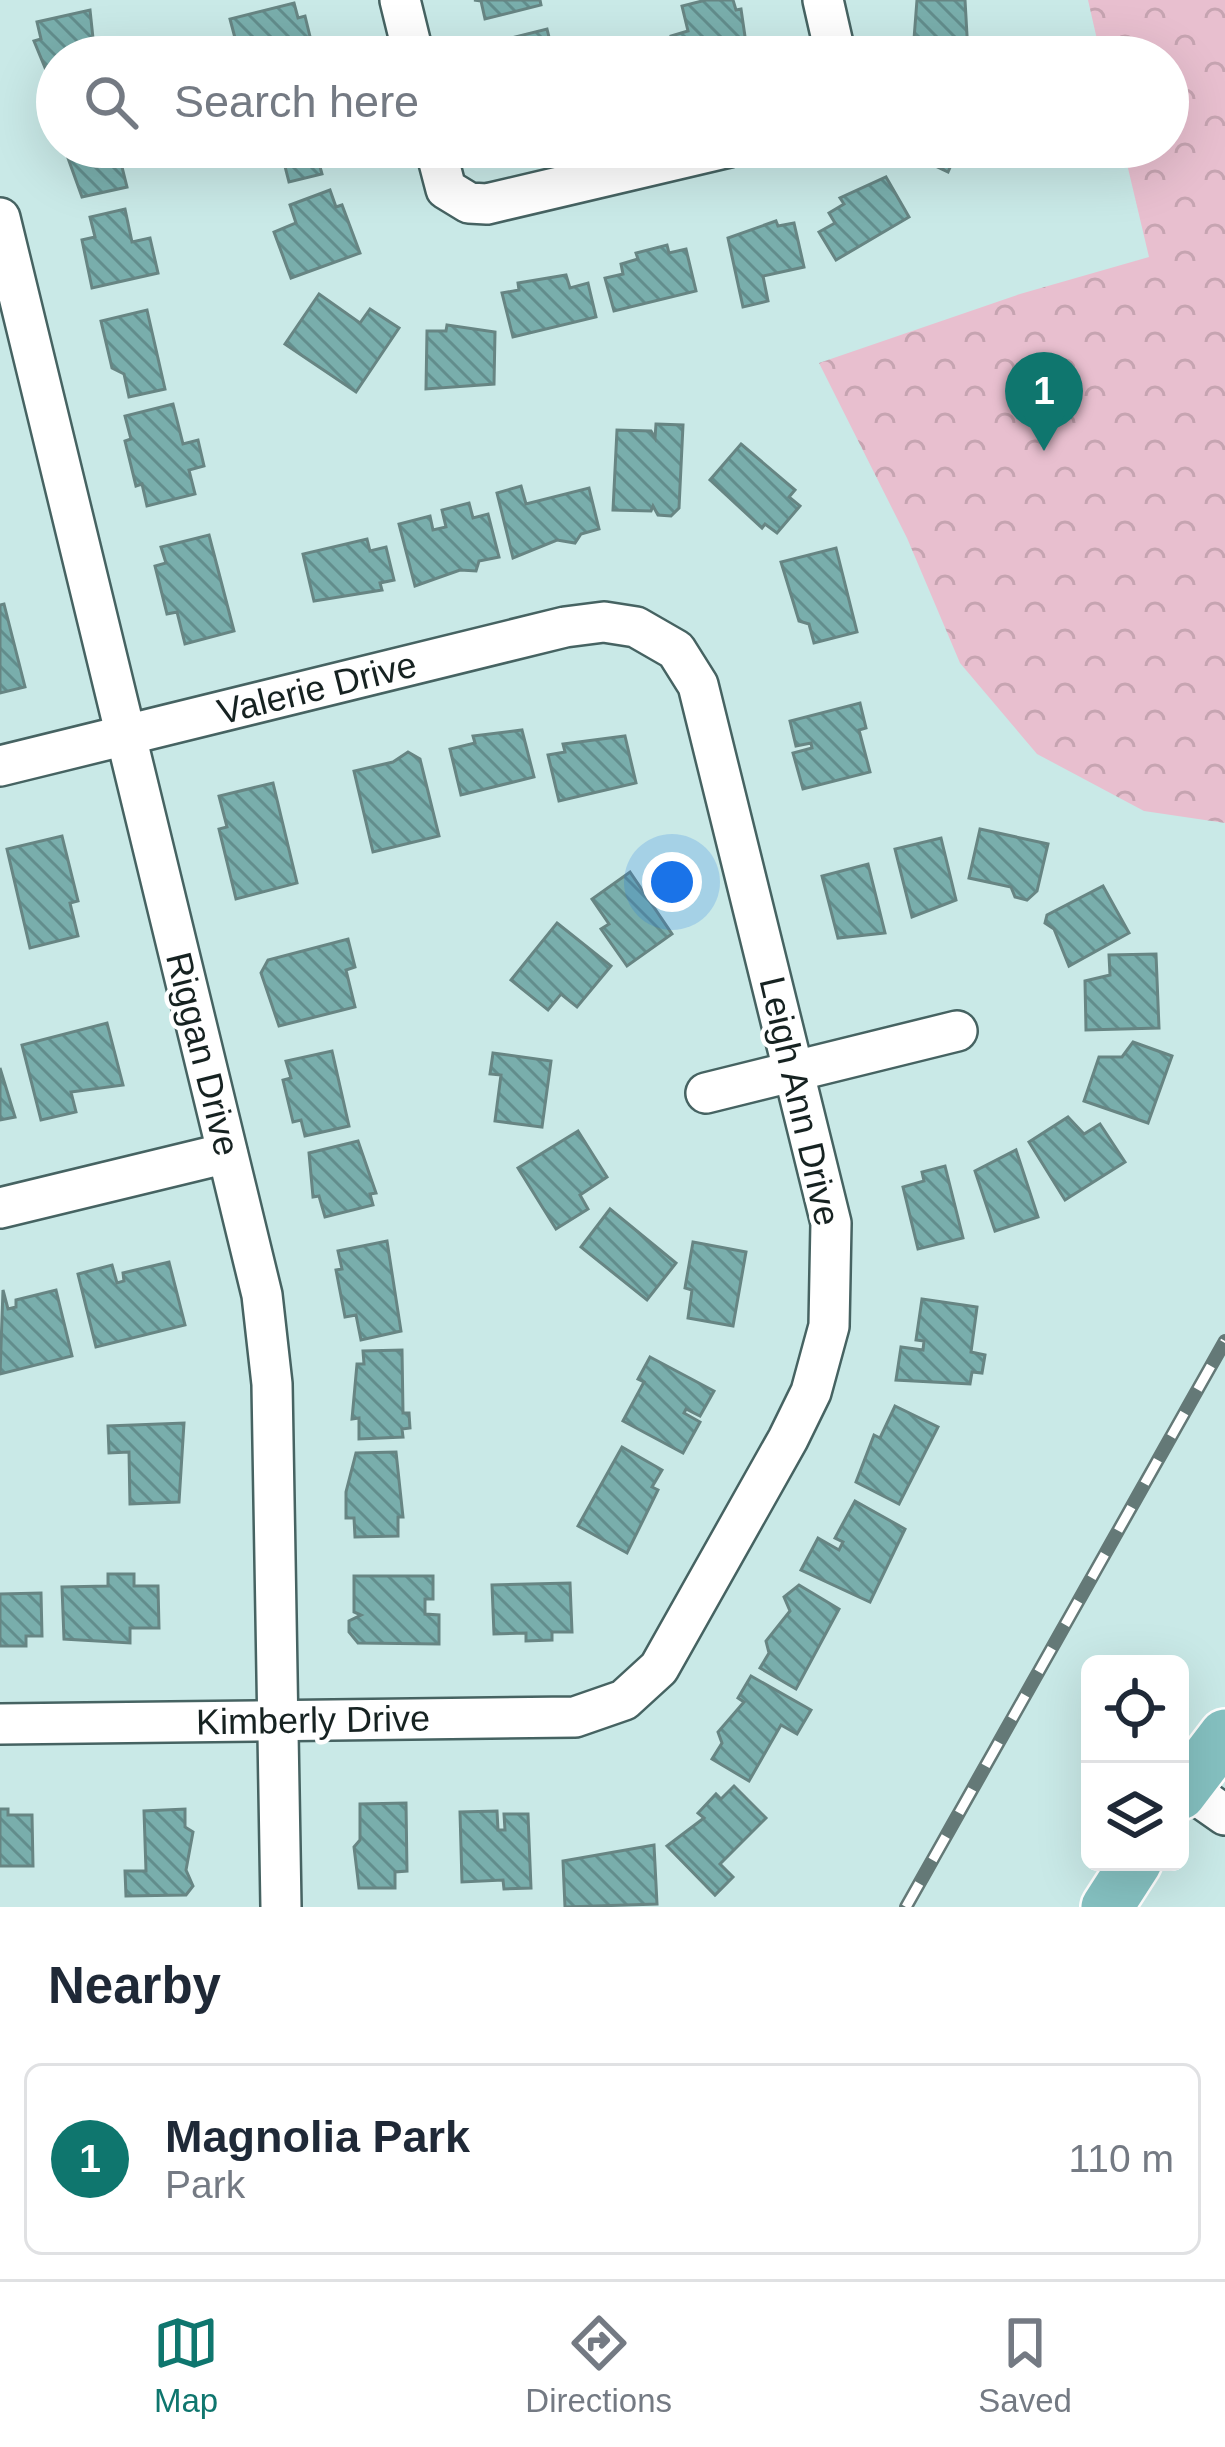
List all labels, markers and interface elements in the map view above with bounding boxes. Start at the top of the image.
search box [36,36,1189,168]
icon: search [78,69,144,135]
text: Search here [174,76,419,127]
pin: 1 [1005,352,1083,451]
street label: Valerie Drive [213,644,421,732]
your location [642,852,702,912]
street label: Riggan Drive [158,948,248,1160]
street label: Leigh Ann Drive [751,973,849,1229]
map controls [1081,1655,1189,1871]
button: locate [1081,1655,1189,1763]
street label: Kimberly Drive [196,1697,430,1743]
button: layers [1081,1763,1189,1871]
text: Nearby [48,1957,221,2014]
text: Magnolia Park [165,2111,470,2162]
text: 1 [79,2137,101,2180]
text: 110 m [1069,2137,1174,2180]
text: Park [165,2163,245,2206]
tab: Map [153,2310,219,2420]
tab: Directions [525,2310,672,2420]
tab: Saved [978,2310,1072,2420]

